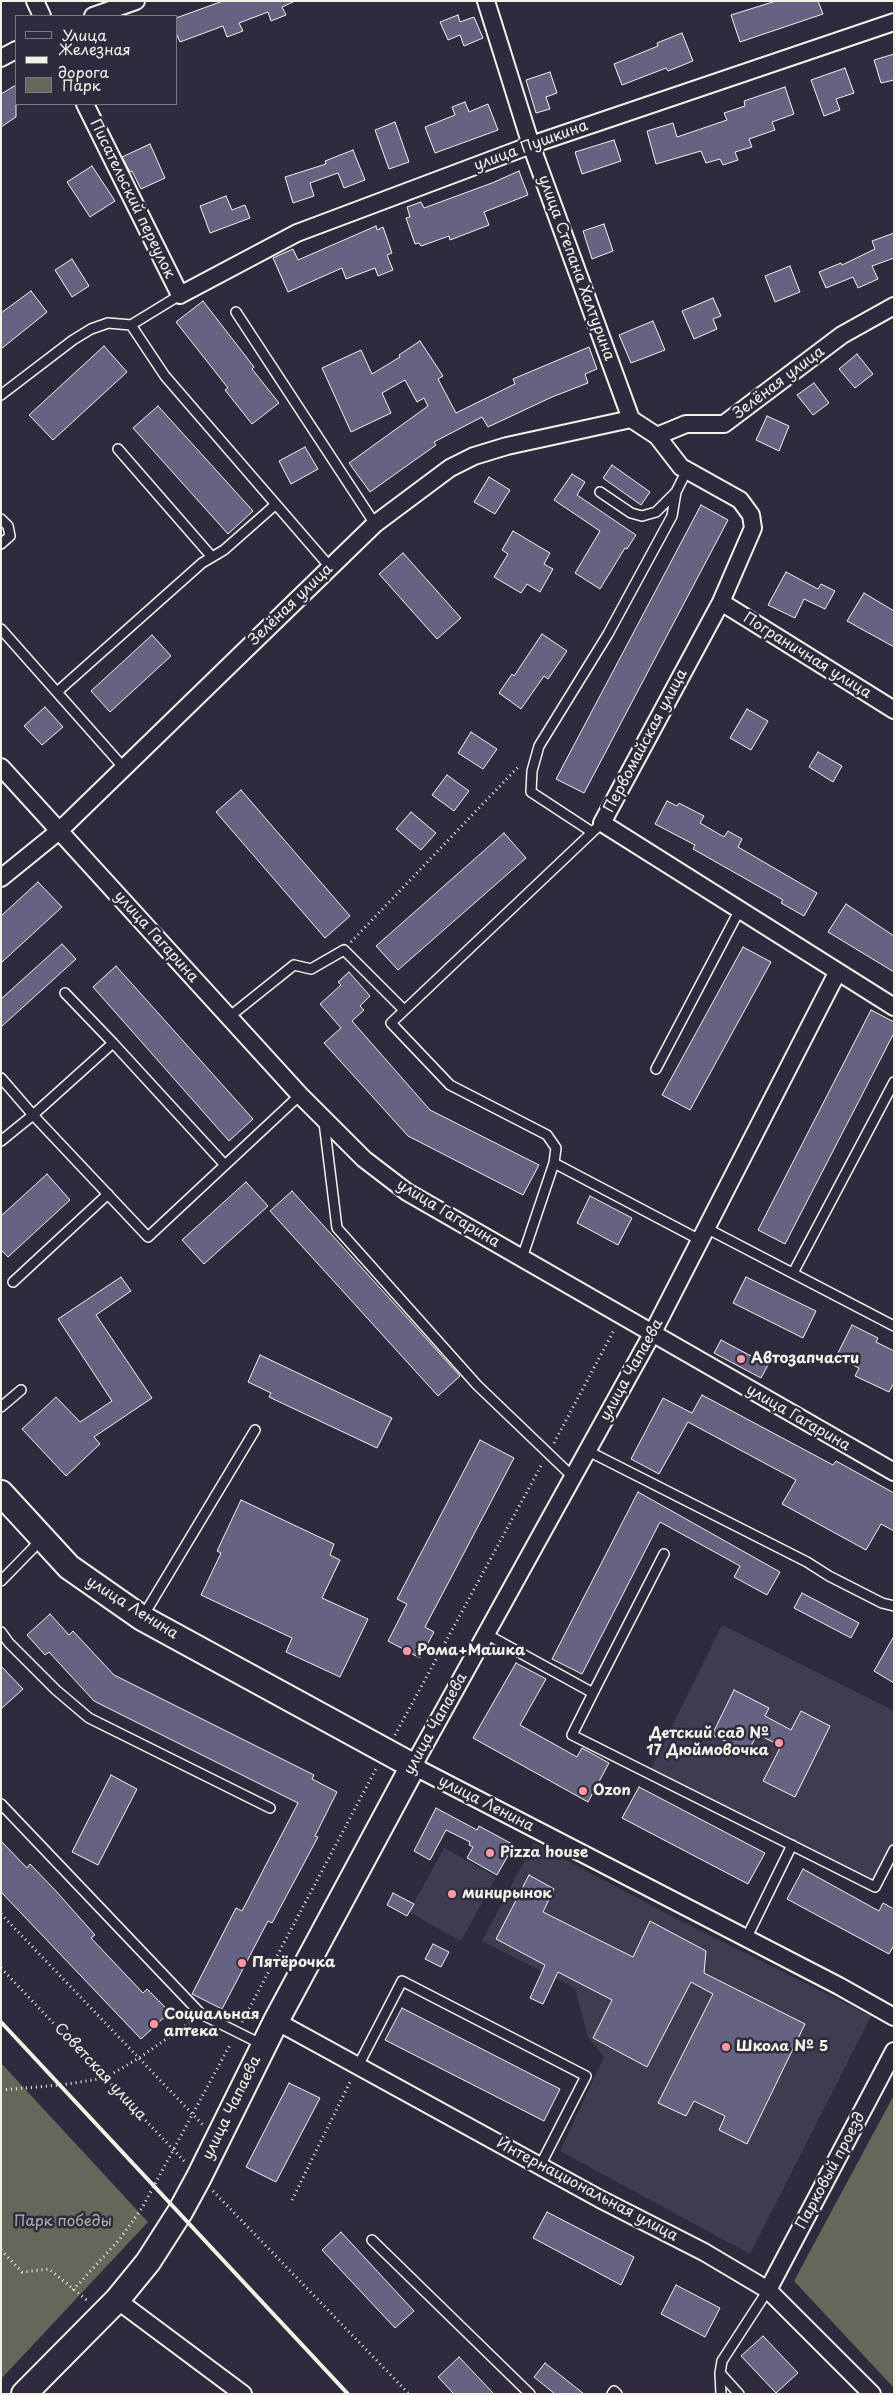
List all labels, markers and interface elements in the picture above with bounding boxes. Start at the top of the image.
legend [15,15,178,105]
text: Улица [62,23,107,46]
text: Железная дорога [58,37,131,83]
text: Парк [62,73,101,96]
street label: Писательский переулок [86,116,178,282]
street label: улица Пушкина [472,117,590,175]
street label: улица Степана Халтурина [534,173,618,363]
street label: Зелёная улица [730,343,828,423]
street label: Зелёная улица [245,560,337,650]
street label: Пограничная улица [740,609,874,703]
street label: Первомайская улица [601,666,691,816]
street label: улица Гагарина [110,887,202,987]
street label: улица Гагарина [393,1176,503,1252]
street label: улица Чапаева [597,1316,667,1424]
place label: Автозапчасти [751,1350,859,1368]
marker: Автозапчасти [735,1353,747,1365]
street label: улица Гагарина [743,1381,853,1455]
street label: улица Ленина [83,1573,181,1643]
place label: Рома+Машка [417,1642,525,1660]
marker: Рома+Машка [401,1645,413,1657]
street label: улица Чапаева [401,1670,471,1778]
place label: Детский сад № 17 Дюймовочка [646,1725,769,1760]
marker: Детский сад № 17 Дюймовочка [773,1737,785,1749]
street label: улица Ленина [435,1772,537,1836]
place label: Ozon [593,1782,631,1800]
marker: Ozon [577,1785,589,1797]
place label: Pizza house [500,1844,588,1862]
marker: Pizza house [484,1847,496,1859]
place label: минирынок [462,1885,552,1903]
marker: минирынок [446,1888,458,1900]
place label: Пятёрочка [252,1954,335,1972]
marker: Пятёрочка [236,1957,248,1969]
place label: Социальная аптека [164,2006,260,2041]
marker: Социальная аптека [148,2018,160,2030]
street label: Советская улица [50,2020,150,2124]
place label: Школа № 5 [736,2038,828,2056]
marker: Школа № 5 [720,2041,732,2053]
street label: улица Чапаева [199,2053,265,2163]
street label: Парковый проезд [793,2109,869,2233]
street label: Интернациональная улица [493,2134,681,2246]
park label: Парк победы [14,2213,112,2231]

